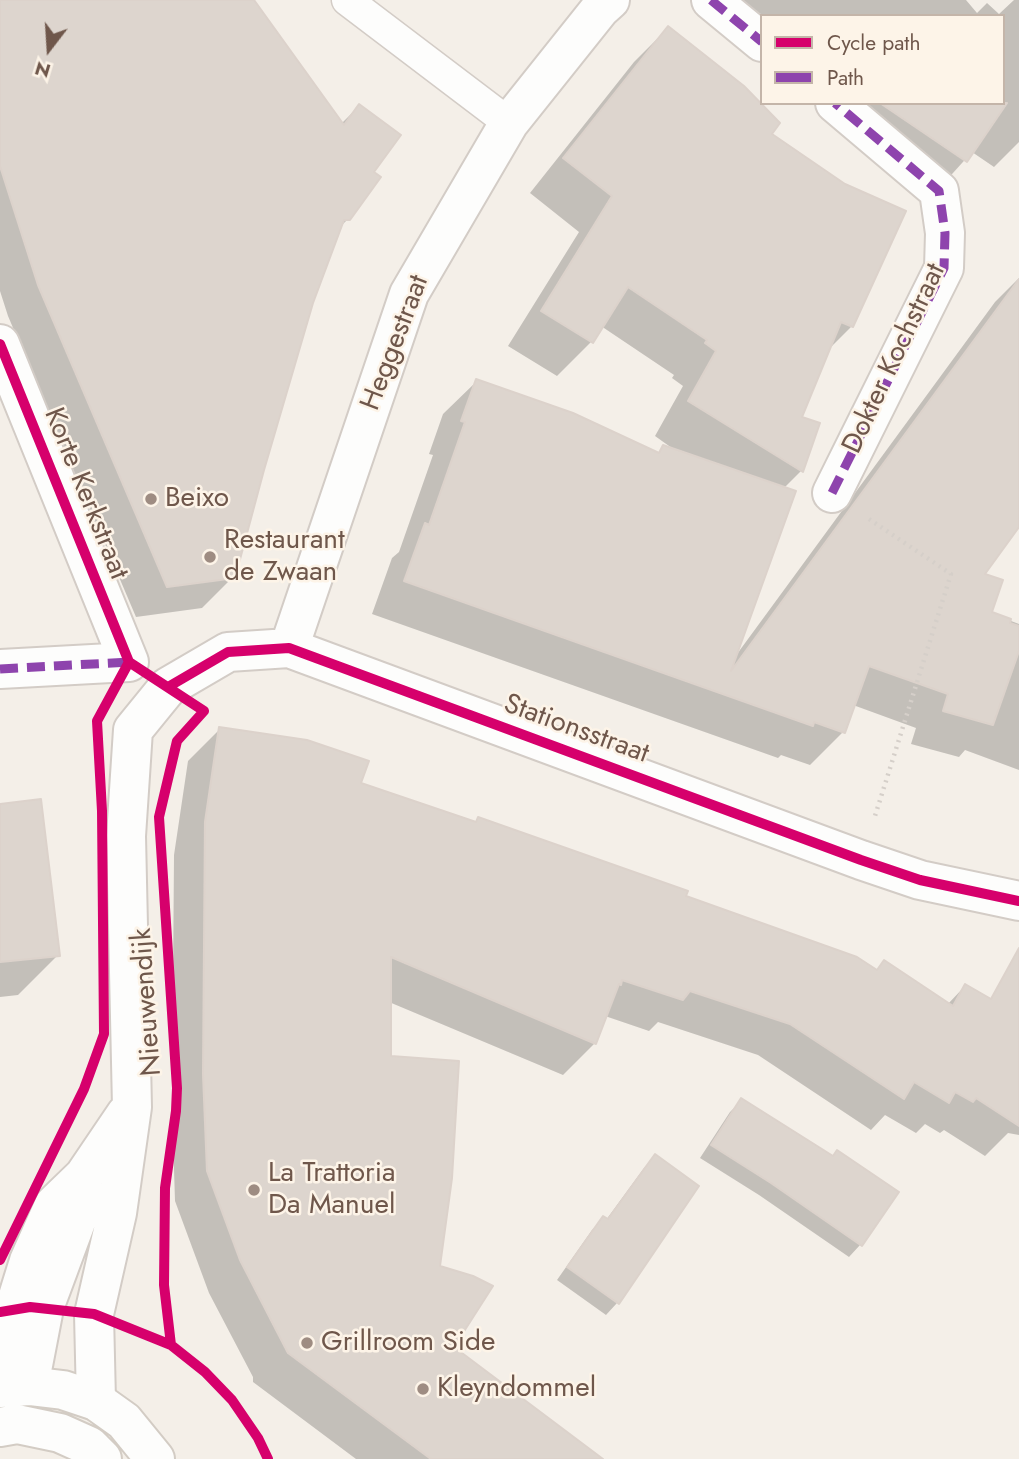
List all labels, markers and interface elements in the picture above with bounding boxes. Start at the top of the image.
north arrow [14,14,84,84]
legend [760,14,1005,105]
text: Cycle path [827,28,920,58]
text: N [32,54,54,85]
text: Path [827,63,864,93]
street label: Dokter Kochstraat [836,259,954,459]
street label: Heggestraat [355,271,437,415]
street label: Korte Kerkstraat [35,403,135,585]
place label: Beixo [165,482,229,516]
marker: Beixo [143,491,159,507]
place label: Restaurant de Zwaan [224,524,345,590]
marker: Restaurant de Zwaan [202,549,218,565]
street label: Stationsstraat [499,688,653,772]
street label: Nieuwendijk [126,927,170,1077]
place label: La Trattoria Da Manuel [268,1157,395,1223]
marker: La Trattoria Da Manuel [246,1182,262,1198]
place label: Grillroom Side [321,1326,495,1360]
marker: Grillroom Side [299,1335,315,1351]
place label: Kleyndommel [437,1372,596,1406]
marker: Kleyndommel [415,1381,431,1397]

